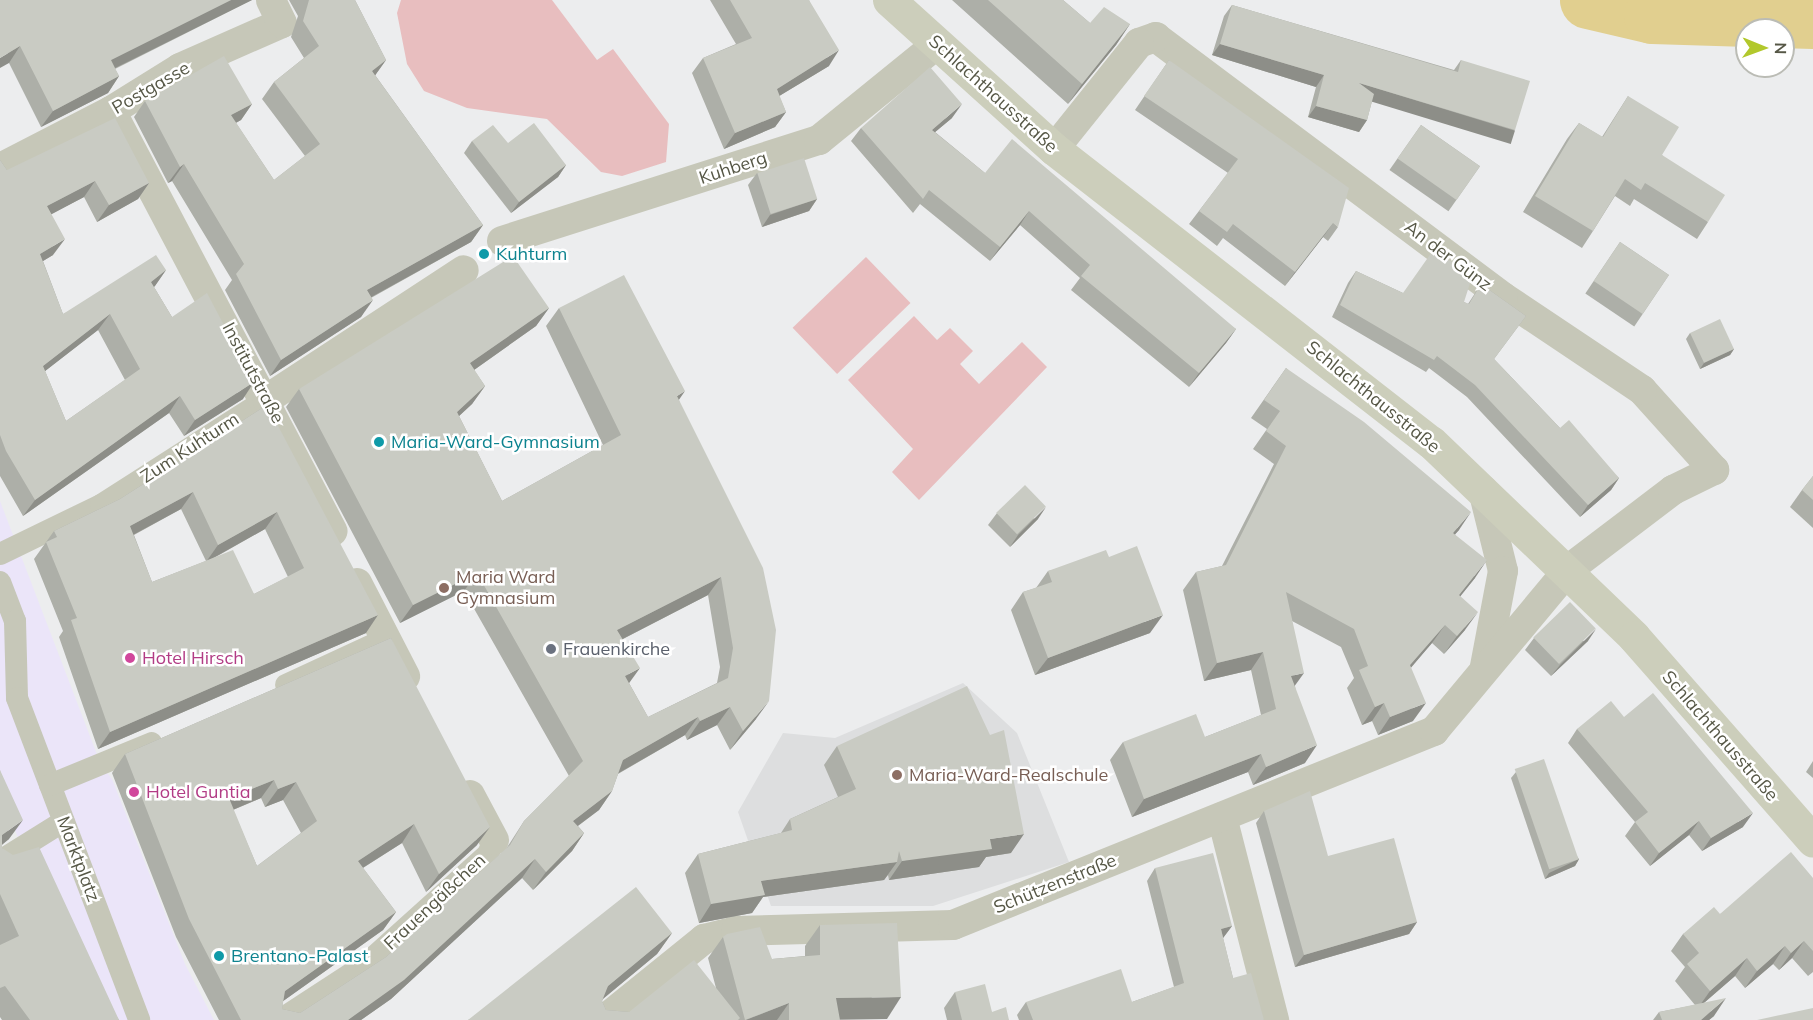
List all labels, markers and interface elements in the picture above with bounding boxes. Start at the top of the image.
north arrow [1735,18,1795,78]
street label: Schlachthausstraße [924,31,1062,157]
text: N [1771,42,1791,54]
street label: Postgasse [108,57,194,119]
street label: Kuhberg [696,147,770,189]
street label: An der Günz [1400,216,1496,296]
place label: Kuhturm [496,243,567,265]
marker: Kuhturm [477,247,491,261]
street label: Institutstraße [217,319,289,427]
street label: Schlachthausstraße [1302,336,1444,458]
street label: Zum Kuhturm [137,408,243,488]
place label: Maria-Ward-Gymnasium [391,431,600,453]
marker: Maria-Ward-Gymnasium [372,435,386,449]
place label: Maria Ward Gymnasium [456,567,556,610]
marker: Maria Ward Gymnasium [437,581,451,595]
place label: Frauenkirche [563,638,670,660]
marker: Frauenkirche [544,642,558,656]
place label: Hotel Hirsch [142,647,244,669]
marker: Hotel Hirsch [123,651,137,665]
street label: Schlachthausstraße [1657,666,1783,806]
place label: Maria-Ward-Realschule [909,764,1108,786]
marker: Maria-Ward-Realschule [890,768,904,782]
place label: Hotel Guntia [146,781,250,803]
marker: Hotel Guntia [127,785,141,799]
street label: Marktplatz [52,813,104,905]
street label: Frauengäßchen [380,850,490,954]
street label: Schützenstraße [990,850,1120,918]
place label: Brentano-Palast [231,945,368,967]
marker: Brentano-Palast [212,949,226,963]

